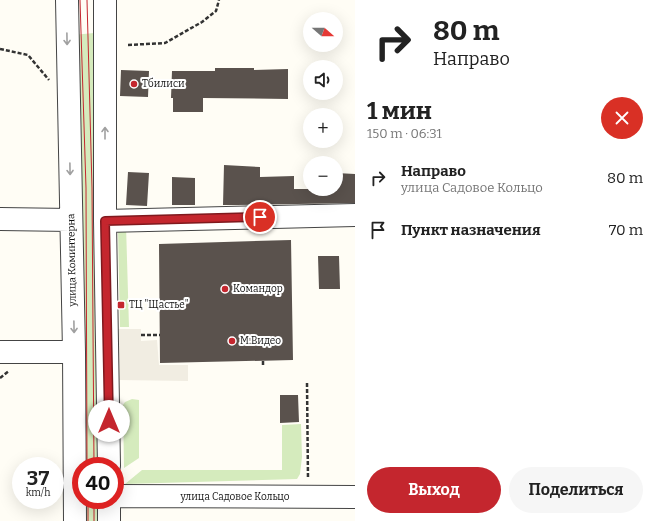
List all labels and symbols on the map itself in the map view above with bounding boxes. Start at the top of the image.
north arrow [303,12,343,52]
one-way arrow [64,32,71,45]
place label: Тбилиси [142,77,185,90]
marker: Тбилиси [129,79,139,89]
one-way arrow [101,127,109,140]
one-way arrow [66,162,74,175]
pin [243,200,277,234]
street label: улица Коминтерна [65,213,79,308]
place label: Командор [233,283,283,295]
marker: Командор [220,284,230,294]
place label: ТЦ "Щастье" [129,299,189,311]
marker: ТЦ "Щастье" [116,300,126,310]
one-way arrow [70,320,77,333]
place label: М.Видео [240,335,281,347]
marker: М.Видео [227,336,237,346]
position arrow [88,400,130,442]
speed limit sign: 40 [72,457,124,509]
street label: улица Садовое Кольцо [179,491,290,503]

